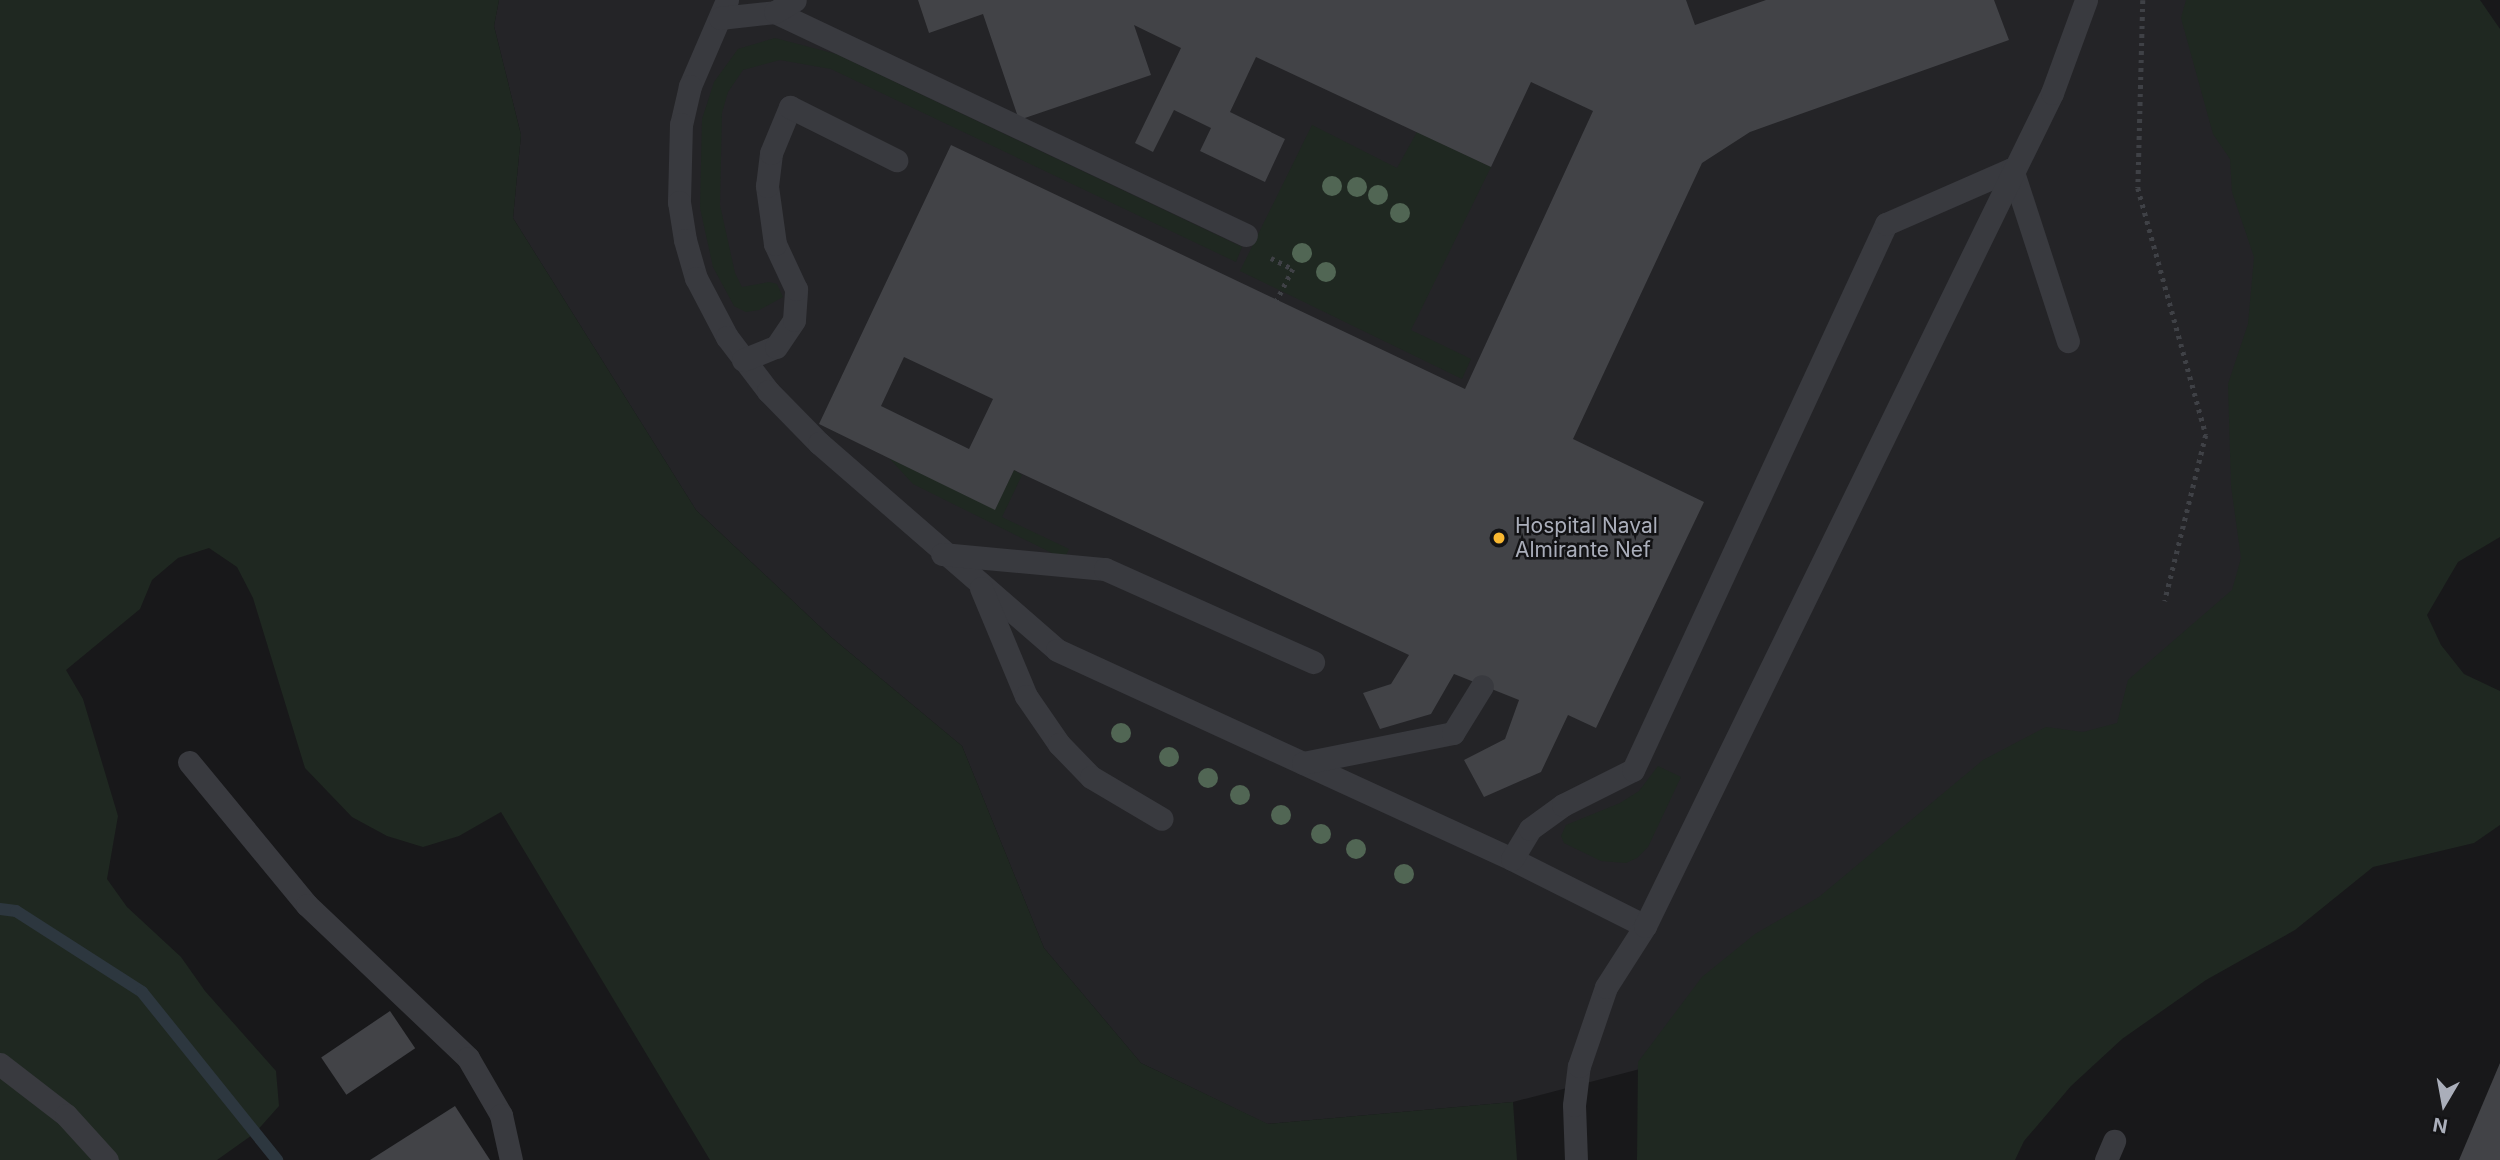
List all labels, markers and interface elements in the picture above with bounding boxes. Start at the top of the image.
place label: Hospital Naval Almirante Nef [1515,513,1658,563]
marker: Hospital Naval Almirante Nef [1489,528,1509,548]
north arrow [2409,1069,2479,1139]
text: N [2431,1113,2449,1138]

